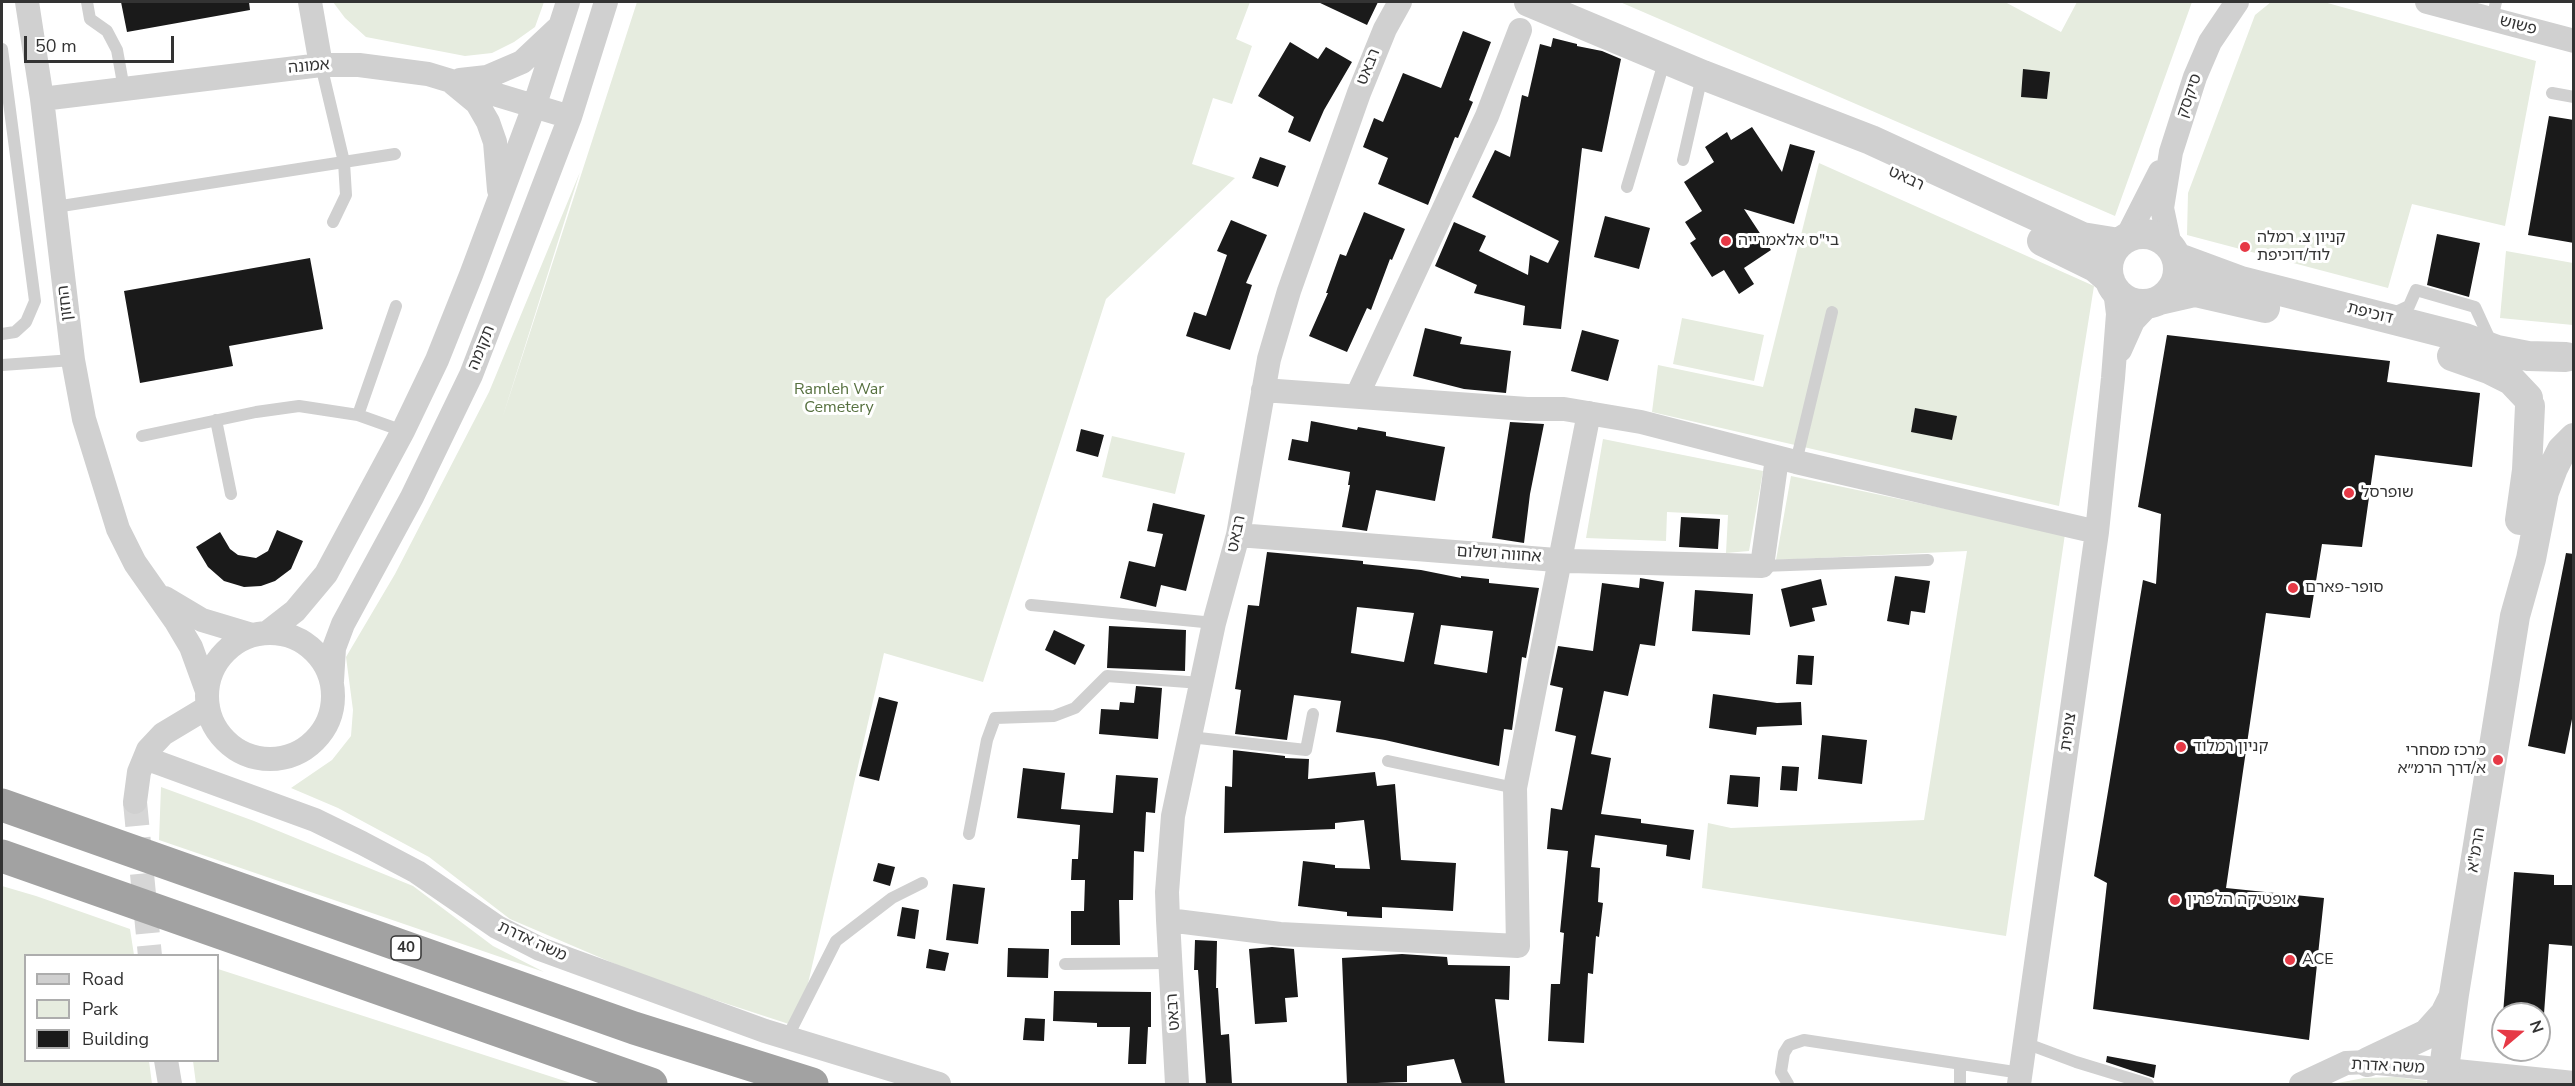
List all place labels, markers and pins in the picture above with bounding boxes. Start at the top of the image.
place label: קניון צ. רמלה לוד/דוכיפת [2257,228,2346,266]
place label: בי"ס אלאמרייה [1738,231,1839,251]
marker: בי"ס אלאמרייה [1719,234,1733,248]
marker: קניון צ. רמלה לוד/דוכיפת [2238,240,2252,254]
place label: שופרסל [2361,483,2414,503]
marker: שופרסל [2342,486,2356,500]
place label: סופר-פארם [2305,578,2384,598]
marker: סופר-פארם [2286,581,2300,595]
place label: קניון רמלוד [2193,737,2268,757]
marker: קניון רמלוד [2174,740,2188,754]
place label: מרכז מסחרי א/דרך הרמ״א [2398,741,2486,779]
marker: מרכז מסחרי א/דרך הרמ״א [2491,753,2505,767]
place label: אופטיקה הלפרין [2187,890,2296,910]
marker: אופטיקה הלפרין [2168,893,2182,907]
place label: ACE [2302,950,2334,970]
marker: ACE [2283,953,2297,967]

